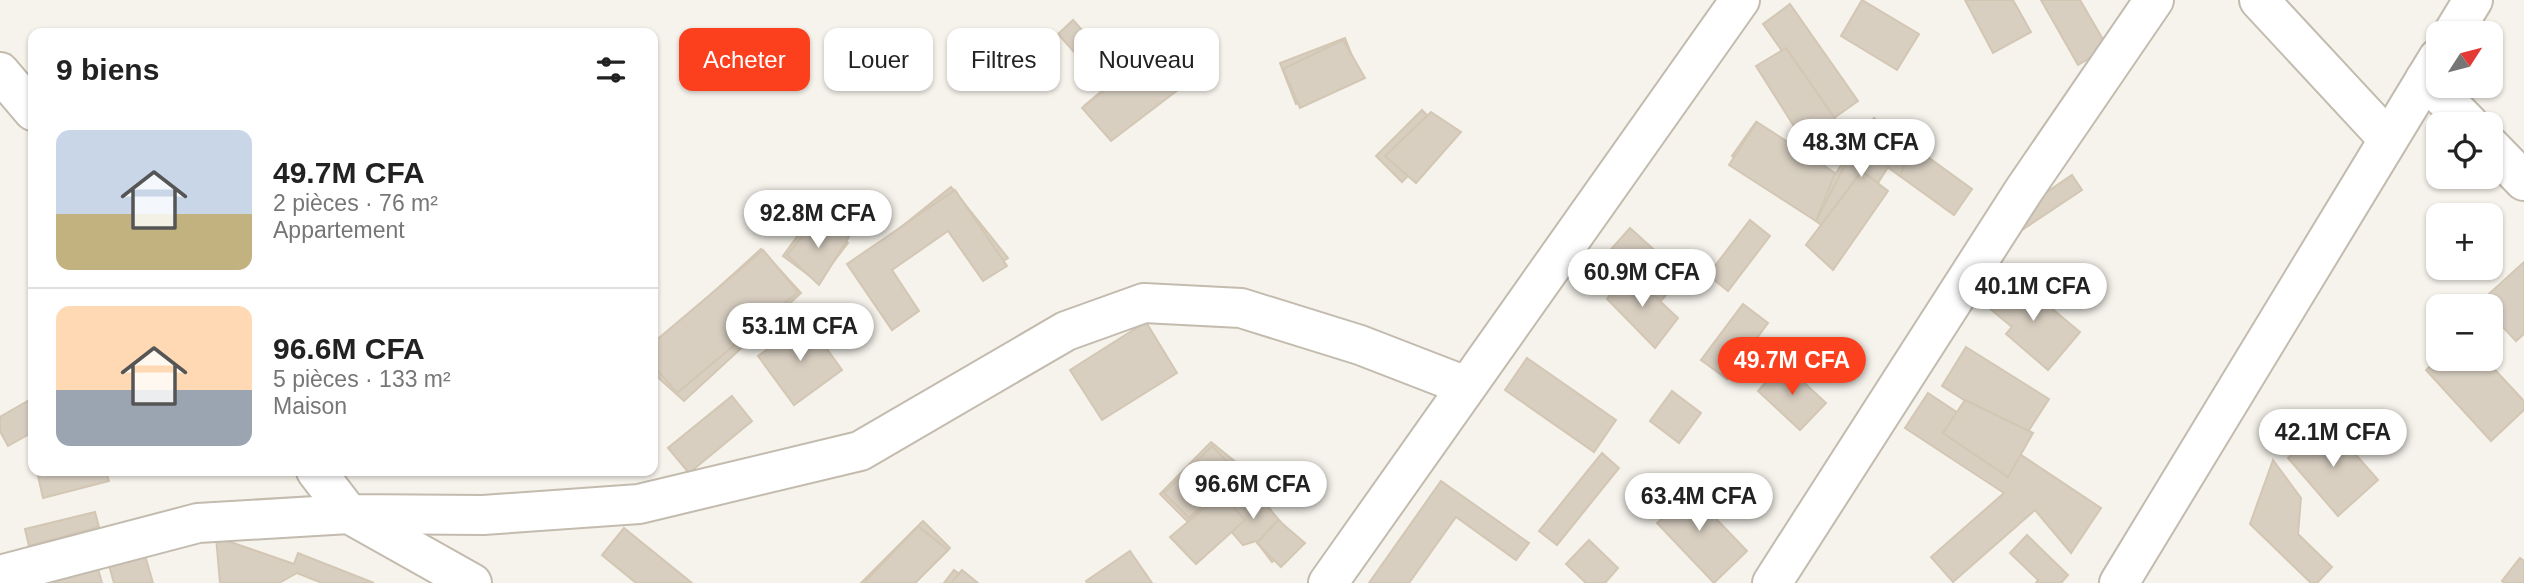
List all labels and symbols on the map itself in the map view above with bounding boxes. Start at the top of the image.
north arrow [2426,21,2502,98]
pin: 48.3M CFA [1781,120,1941,179]
pin: 92.8M CFA [738,190,898,250]
pin: 60.9M CFA [1562,250,1722,309]
pin: 40.1M CFA [1953,264,2113,323]
pin: 53.1M CFA [720,304,880,363]
pin: 49.7M CFA [1712,338,1872,397]
pin: 42.1M CFA [2253,410,2413,469]
pin: 96.6M CFA [1173,462,1333,521]
pin: 63.4M CFA [1619,474,1779,533]

